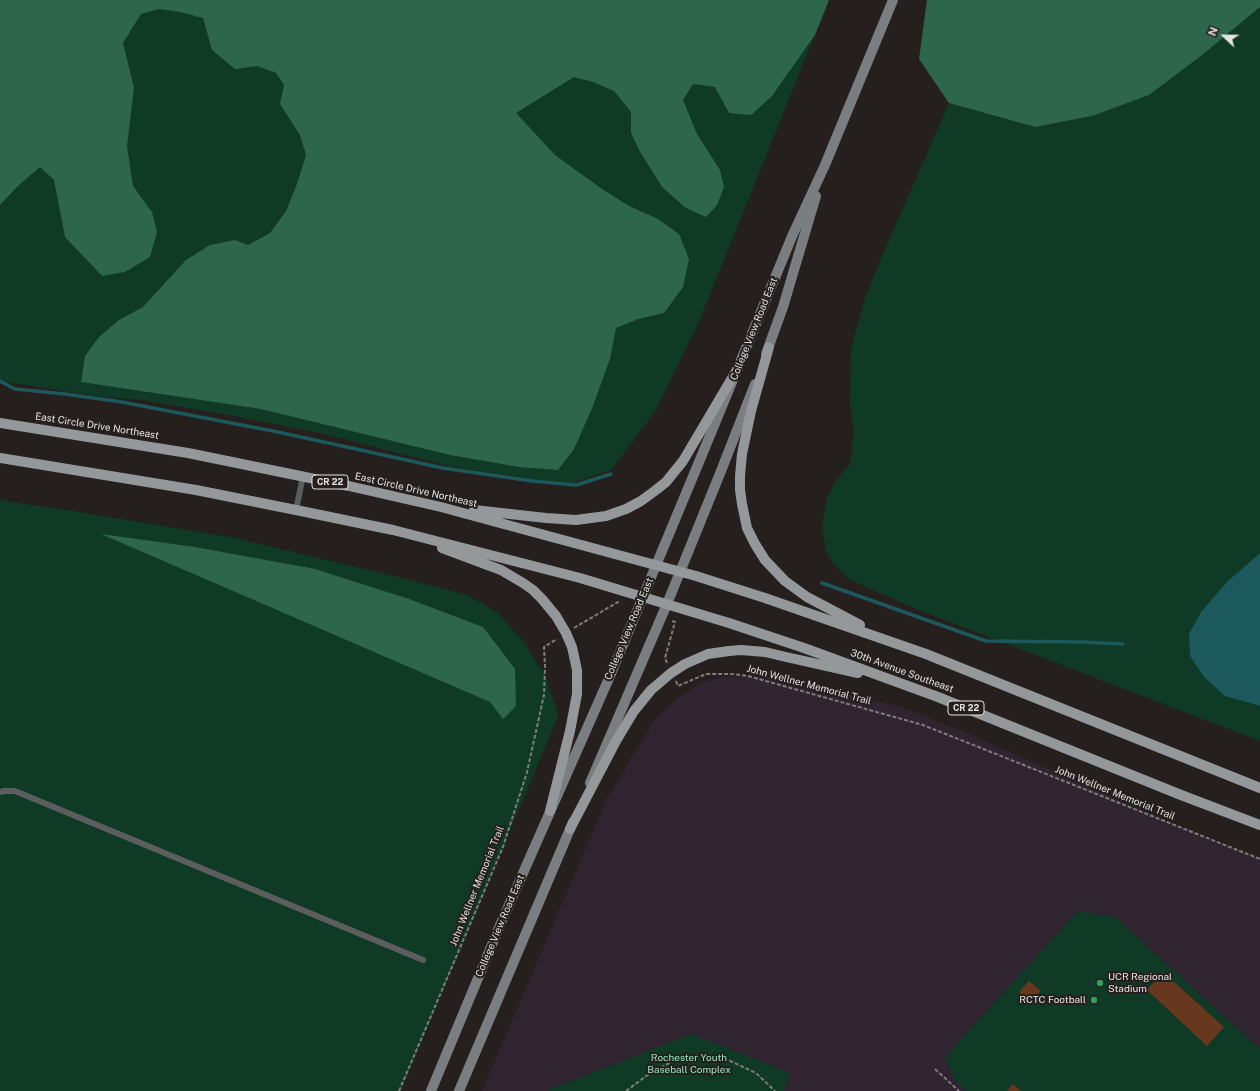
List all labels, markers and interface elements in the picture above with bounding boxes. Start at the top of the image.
north arrow [1204,16,1244,56]
text: N [1206,25,1220,38]
street label: College View Road East [728,276,780,382]
street label: East Circle Drive Northeast [34,410,160,442]
street label: East Circle Drive Northeast [354,470,478,510]
road number: CR 22 [312,475,348,489]
street label: College View Road East [602,576,656,682]
street label: 30th Avenue Southeast [849,647,955,695]
street label: John Wellner Memorial Trail [745,663,873,707]
road number: CR 22 [948,701,984,715]
street label: John Wellner Memorial Trail [1053,763,1177,823]
street label: John Wellner Memorial Trail [447,824,507,948]
street label: College View Road East [473,873,527,979]
place label: UCR Regional Stadium [1108,971,1172,994]
marker: UCR Regional Stadium [1095,978,1105,988]
place label: RCTC Football [1019,994,1086,1006]
marker: RCTC Football [1089,995,1099,1005]
park label: Rochester Youth Baseball Complex [647,1052,731,1076]

